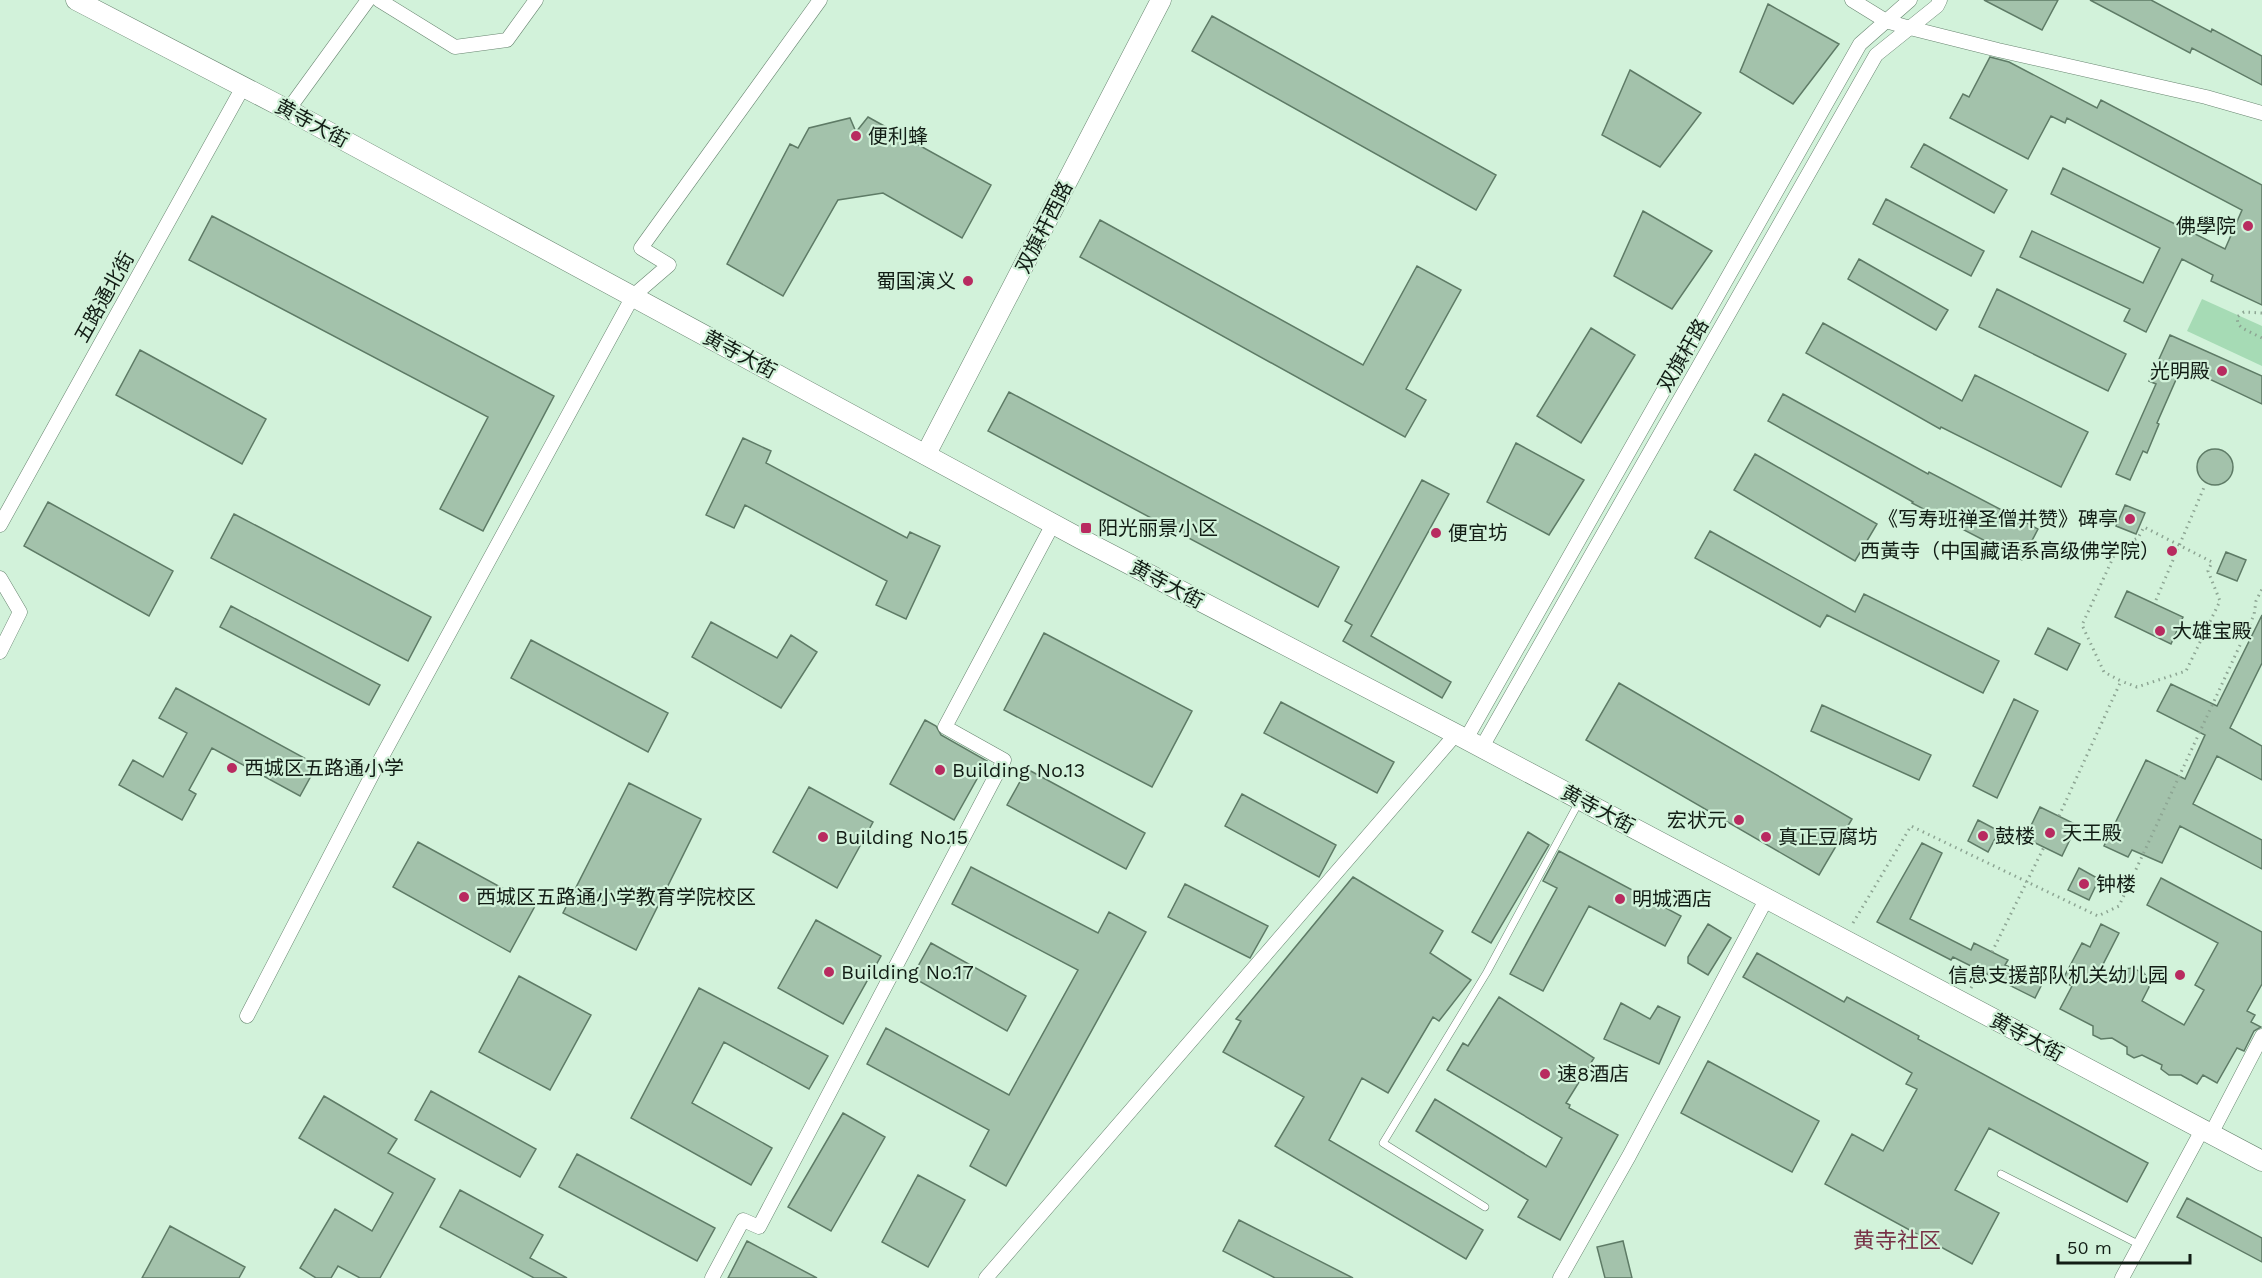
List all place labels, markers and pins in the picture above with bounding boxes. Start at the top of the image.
place label: 便利蜂 [868,124,928,148]
marker: 便利蜂 [849,129,863,143]
place label: 佛學院 [2176,214,2236,238]
marker: 佛學院 [2241,219,2255,233]
place label: 蜀国演义 [876,269,956,293]
marker: 蜀国演义 [961,274,975,288]
place label: 光明殿 [2150,359,2210,383]
marker: 光明殿 [2215,364,2229,378]
place label: 《写寿班禅圣僧并赞》碑亭 [1878,507,2118,531]
marker: 《写寿班禅圣僧并赞》碑亭 [2123,512,2137,526]
place label: 阳光丽景小区 [1098,516,1218,540]
marker: 阳光丽景小区 [1079,521,1093,535]
place label: 便宜坊 [1448,521,1508,545]
marker: 便宜坊 [1429,526,1443,540]
place label: 西黃寺（中国藏语系高级佛学院） [1860,539,2160,563]
marker: 西黃寺（中国藏语系高级佛学院） [2165,544,2179,558]
place label: 大雄宝殿 [2172,619,2252,643]
marker: 大雄宝殿 [2153,624,2167,638]
place label: 西城区五路通小学 [244,756,404,780]
place label: Building No.13 [952,758,1085,782]
marker: 西城区五路通小学 [225,761,239,775]
marker: Building No.13 [933,763,947,777]
place label: 宏状元 [1667,808,1727,832]
marker: 宏状元 [1732,813,1746,827]
place label: 天王殿 [2062,821,2122,845]
place label: 鼓楼 [1995,824,2035,848]
place label: Building No.15 [835,825,968,849]
place label: 真正豆腐坊 [1778,825,1878,849]
marker: 天王殿 [2043,826,2057,840]
marker: 鼓楼 [1976,829,1990,843]
marker: Building No.15 [816,830,830,844]
marker: 真正豆腐坊 [1759,830,1773,844]
place label: 钟楼 [2096,872,2136,896]
marker: 钟楼 [2077,877,2091,891]
place label: 西城区五路通小学教育学院校区 [476,885,756,909]
place label: 明城酒店 [1632,887,1712,911]
marker: 西城区五路通小学教育学院校区 [457,890,471,904]
marker: 明城酒店 [1613,892,1627,906]
place label: Building No.17 [841,960,974,984]
place label: 信息支援部队机关幼儿园 [1948,963,2168,987]
marker: Building No.17 [822,965,836,979]
marker: 信息支援部队机关幼儿园 [2173,968,2187,982]
place label: 速8酒店 [1557,1062,1629,1086]
marker: 速8酒店 [1538,1067,1552,1081]

